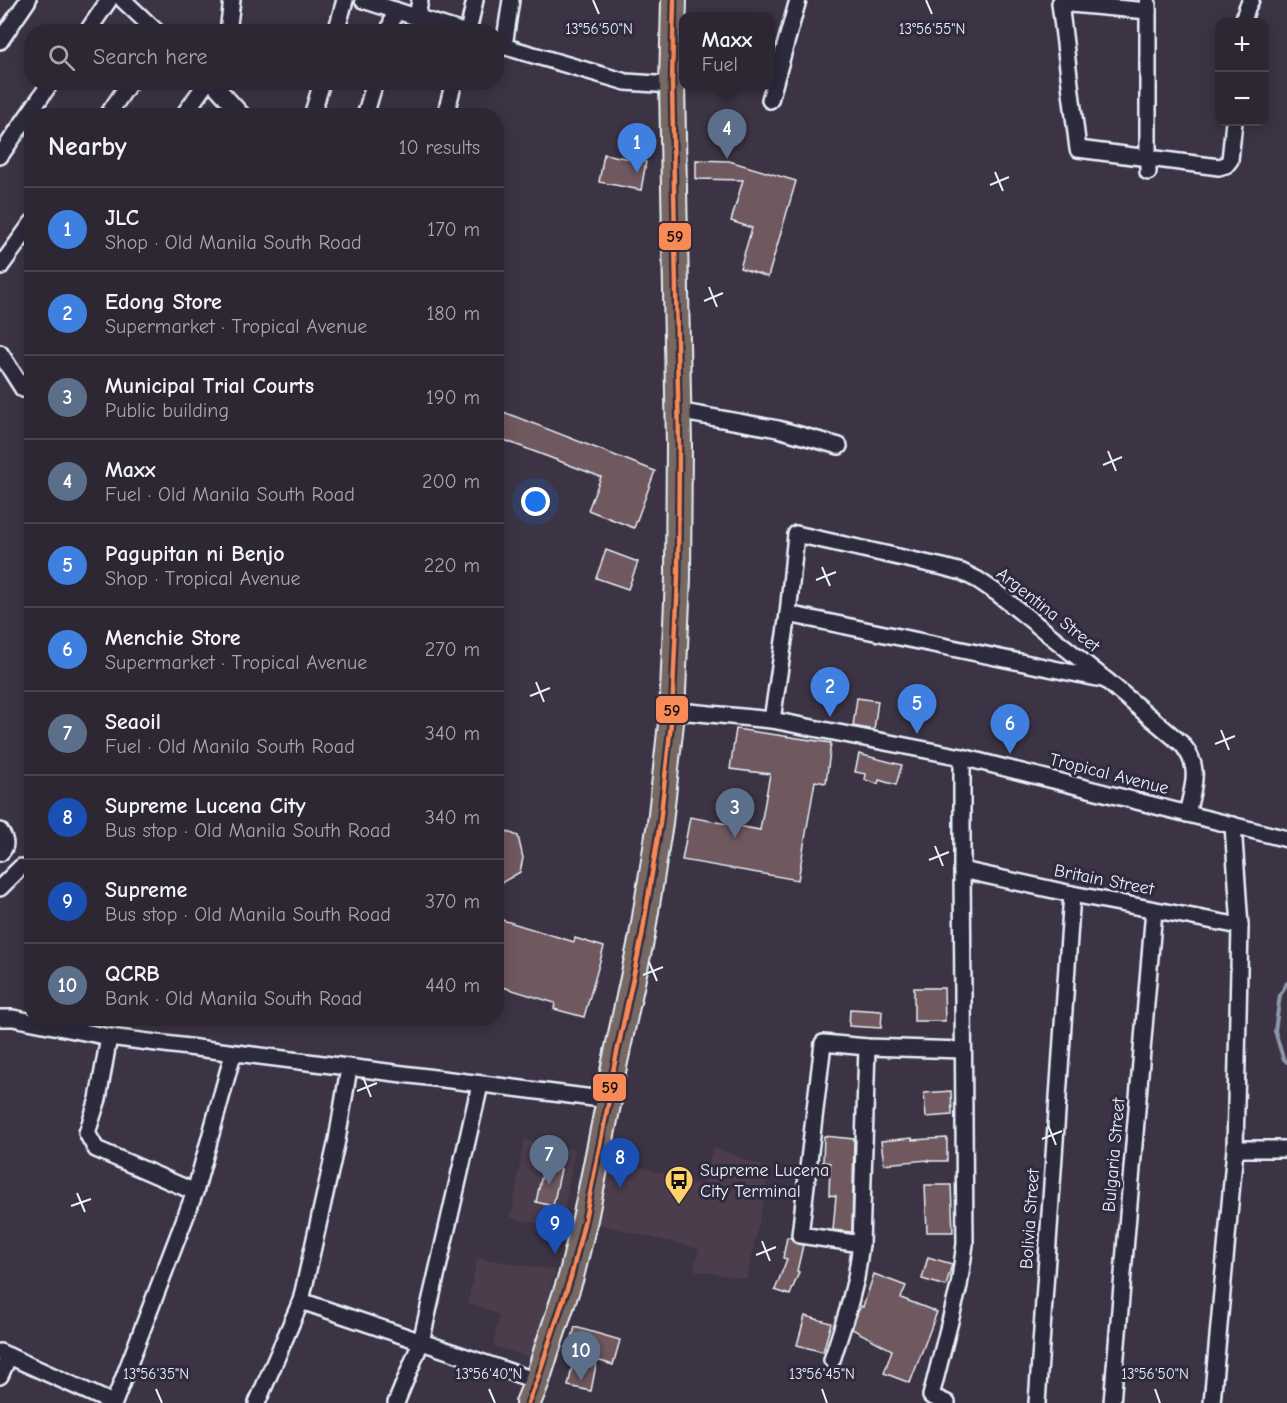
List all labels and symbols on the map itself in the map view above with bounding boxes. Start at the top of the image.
text: 13°56'50"N [565,20,633,38]
text: 13°56'55"N [899,20,965,38]
pin: 4 [708,110,746,159]
pin: 1 [618,124,656,173]
line badge: 59 [658,222,692,251]
text: 59 [667,228,683,246]
your location [521,487,550,516]
street label: Argentina Street [992,563,1104,657]
pin: 2 [810,668,850,717]
pin: 5 [898,684,936,734]
line badge: 59 [655,695,689,724]
text: 59 [664,702,680,720]
pin: 6 [990,704,1030,754]
street label: Tropical Avenue [1047,749,1171,799]
pin: 3 [716,788,754,838]
street label: Britain Street [1052,860,1157,900]
line badge: 59 [592,1073,627,1102]
text: 59 [602,1079,618,1097]
street label: Bulgaria Street [1099,1096,1130,1213]
pin: 7 [530,1136,568,1185]
pin: 8 [600,1138,640,1188]
place label: Supreme Lucena City Terminal [700,1160,829,1202]
bus stop icon: Supreme Lucena City Terminal [663,1164,695,1206]
street label: Bolivia Street [1016,1167,1044,1270]
pin: 9 [536,1204,574,1254]
pin: 10 [562,1332,600,1381]
text: 13°56'35"N [123,1365,189,1383]
text: 13°56'40"N [456,1365,522,1383]
text: 13°56'45"N [789,1365,855,1383]
text: 13°56'50"N [1121,1365,1189,1383]

